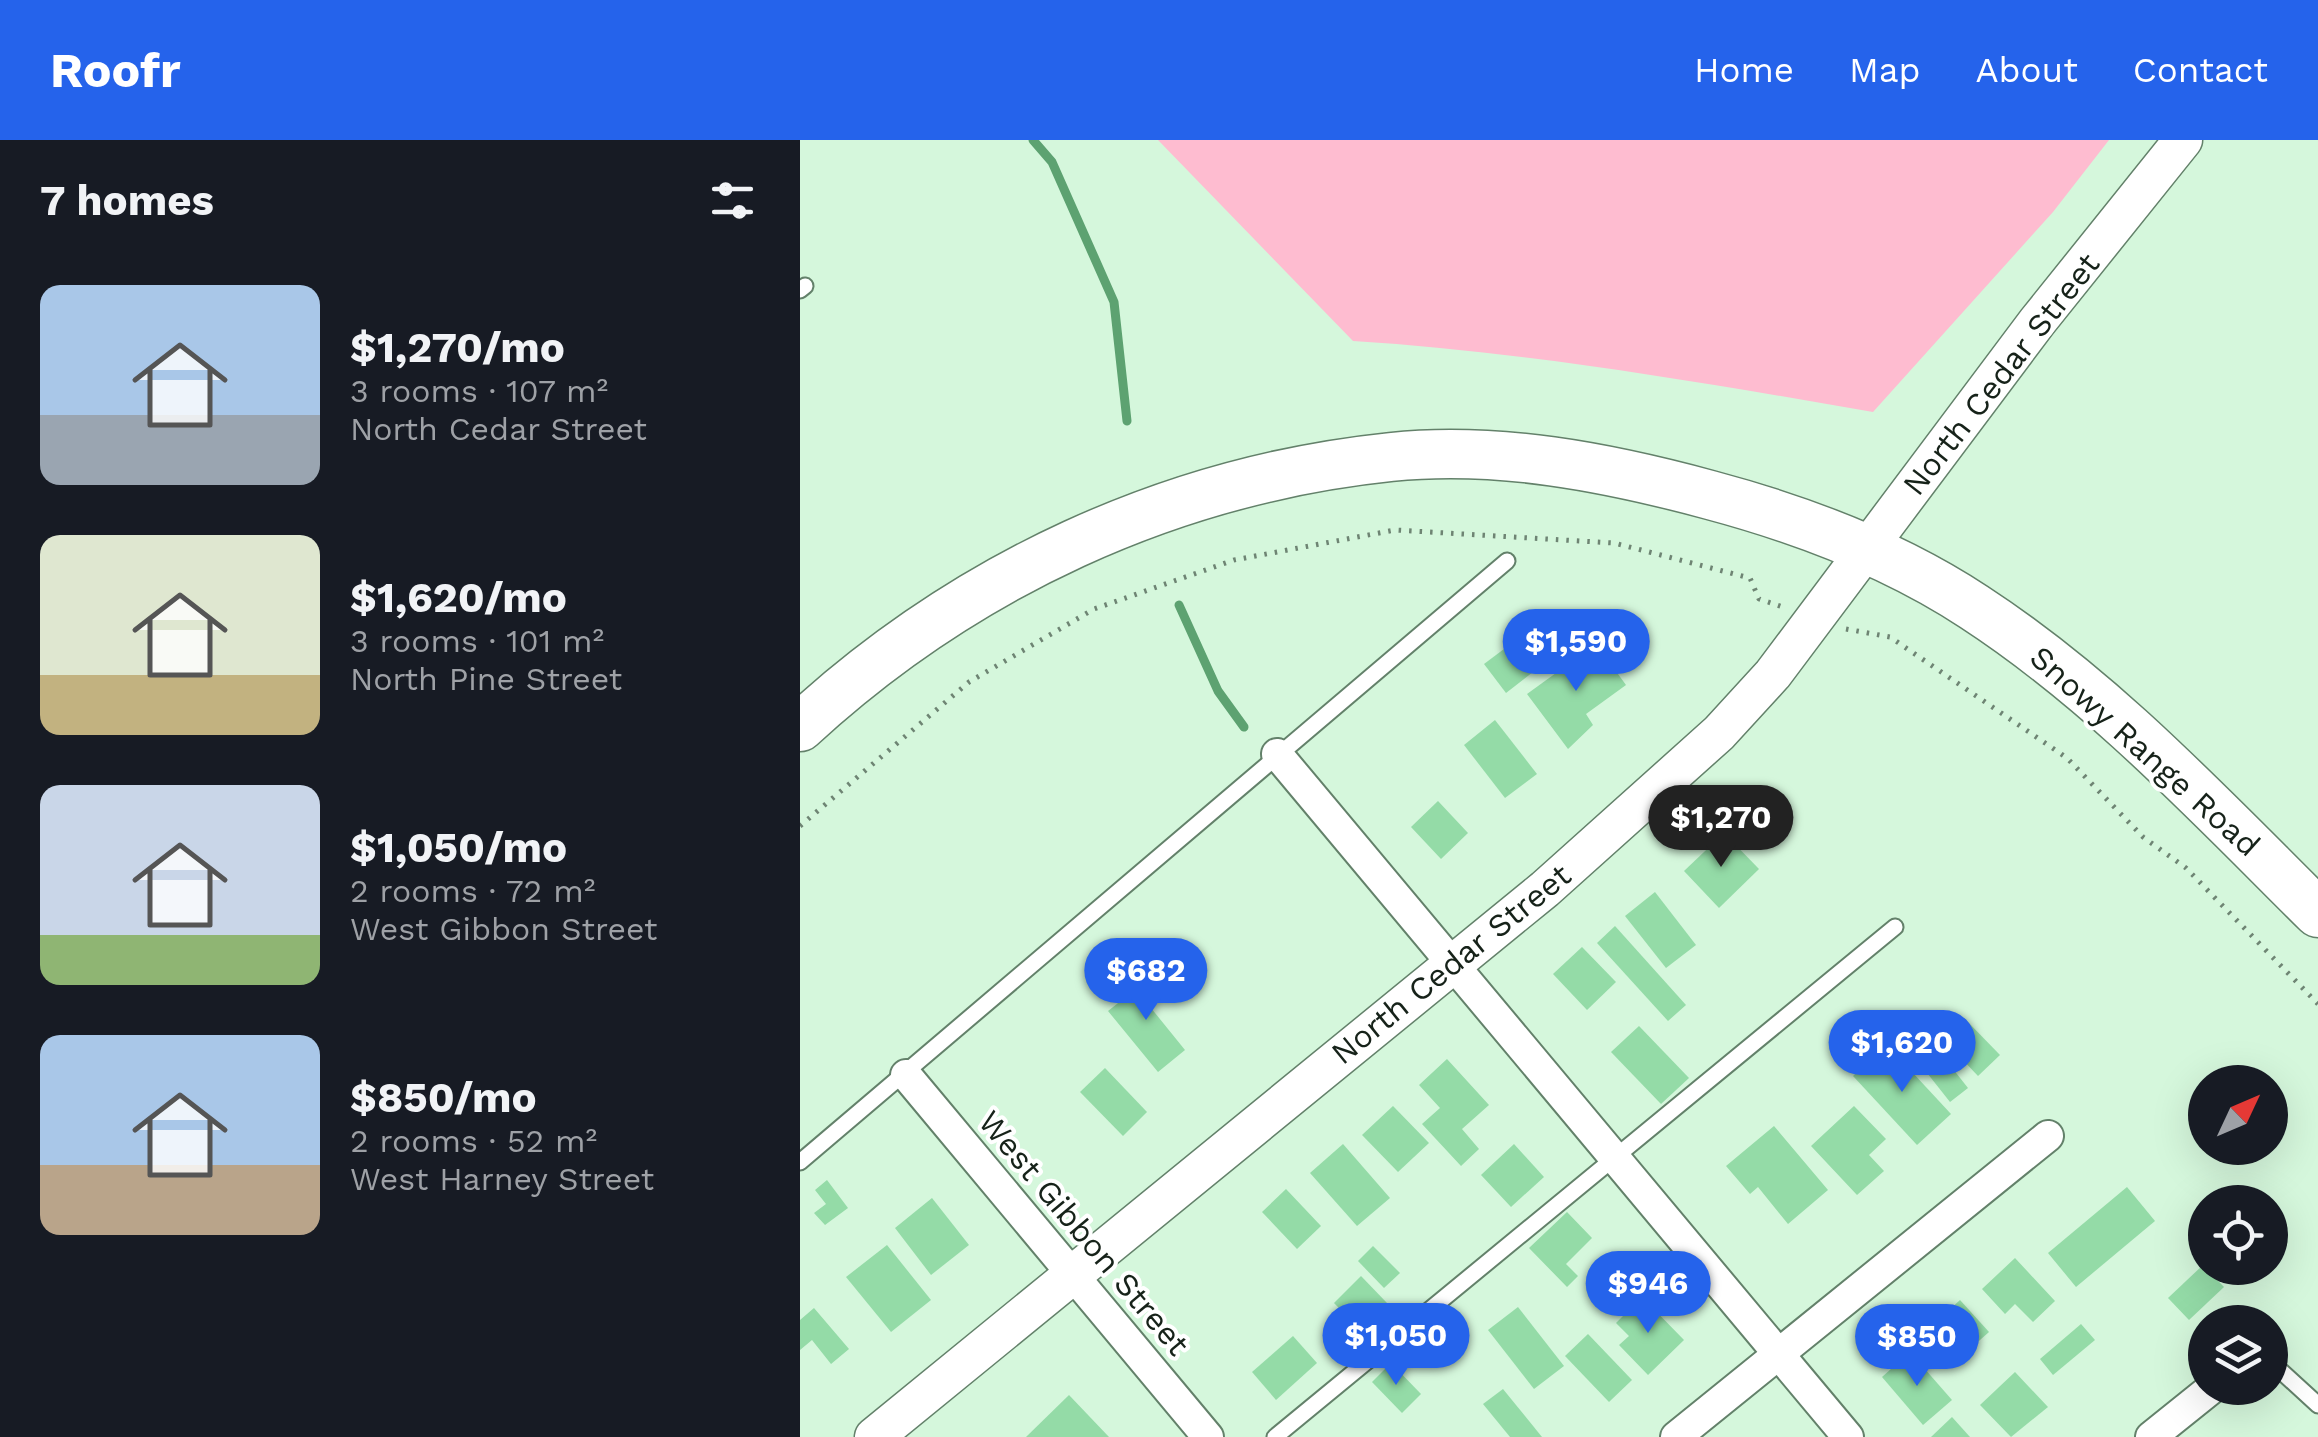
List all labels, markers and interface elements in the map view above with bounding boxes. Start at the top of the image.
text: Roofr [50,42,181,99]
text: Home [1694,49,1794,91]
text: Map [1849,49,1921,91]
text: About [1976,49,2078,91]
text: Contact [2133,49,2268,91]
icon: filters [705,173,760,228]
text: 7 homes [40,176,214,225]
street label: North Cedar Street [1895,245,2107,503]
text: $1,270/mo [350,323,565,372]
icon: home [120,325,240,445]
text: 3 rooms · 107 m² [350,372,608,410]
text: North Cedar Street [350,410,647,448]
text: $1,620/mo [350,573,567,622]
icon: home [120,575,240,695]
pin: $1,590 [1495,609,1657,694]
text: 3 rooms · 101 m² [350,622,604,660]
text: $1,590 [1525,622,1627,660]
street label: Snowy Range Road [2022,638,2268,864]
text: North Pine Street [350,660,622,698]
pin: $1,270 [1640,785,1802,870]
text: $1,270 [1670,798,1772,836]
text: $1,050/mo [350,823,567,872]
icon: home [120,825,240,945]
street label: North Cedar Street [1324,856,1578,1072]
text: 2 rooms · 72 m² [350,872,595,910]
text: West Gibbon Street [350,910,657,948]
pin: $682 [1087,938,1205,1023]
text: $682 [1106,951,1186,989]
pin: $1,620 [1821,1010,1983,1095]
text: $1,620 [1851,1023,1953,1061]
north arrow [2188,1065,2288,1165]
map controls [2188,1065,2288,1405]
text: $850/mo [350,1073,537,1122]
icon: home [120,1075,240,1195]
street label: West Gibbon Street [971,1103,1197,1363]
text: 2 rooms · 52 m² [350,1122,597,1160]
text: West Harney Street [350,1160,654,1198]
button: locate [2188,1185,2288,1285]
pin: $946 [1589,1251,1707,1336]
text: $946 [1608,1264,1688,1302]
pin: $1,050 [1315,1303,1477,1388]
pin: $850 [1858,1304,1976,1389]
button: layers [2188,1305,2288,1405]
text: $1,050 [1345,1316,1447,1354]
text: $850 [1877,1317,1957,1355]

